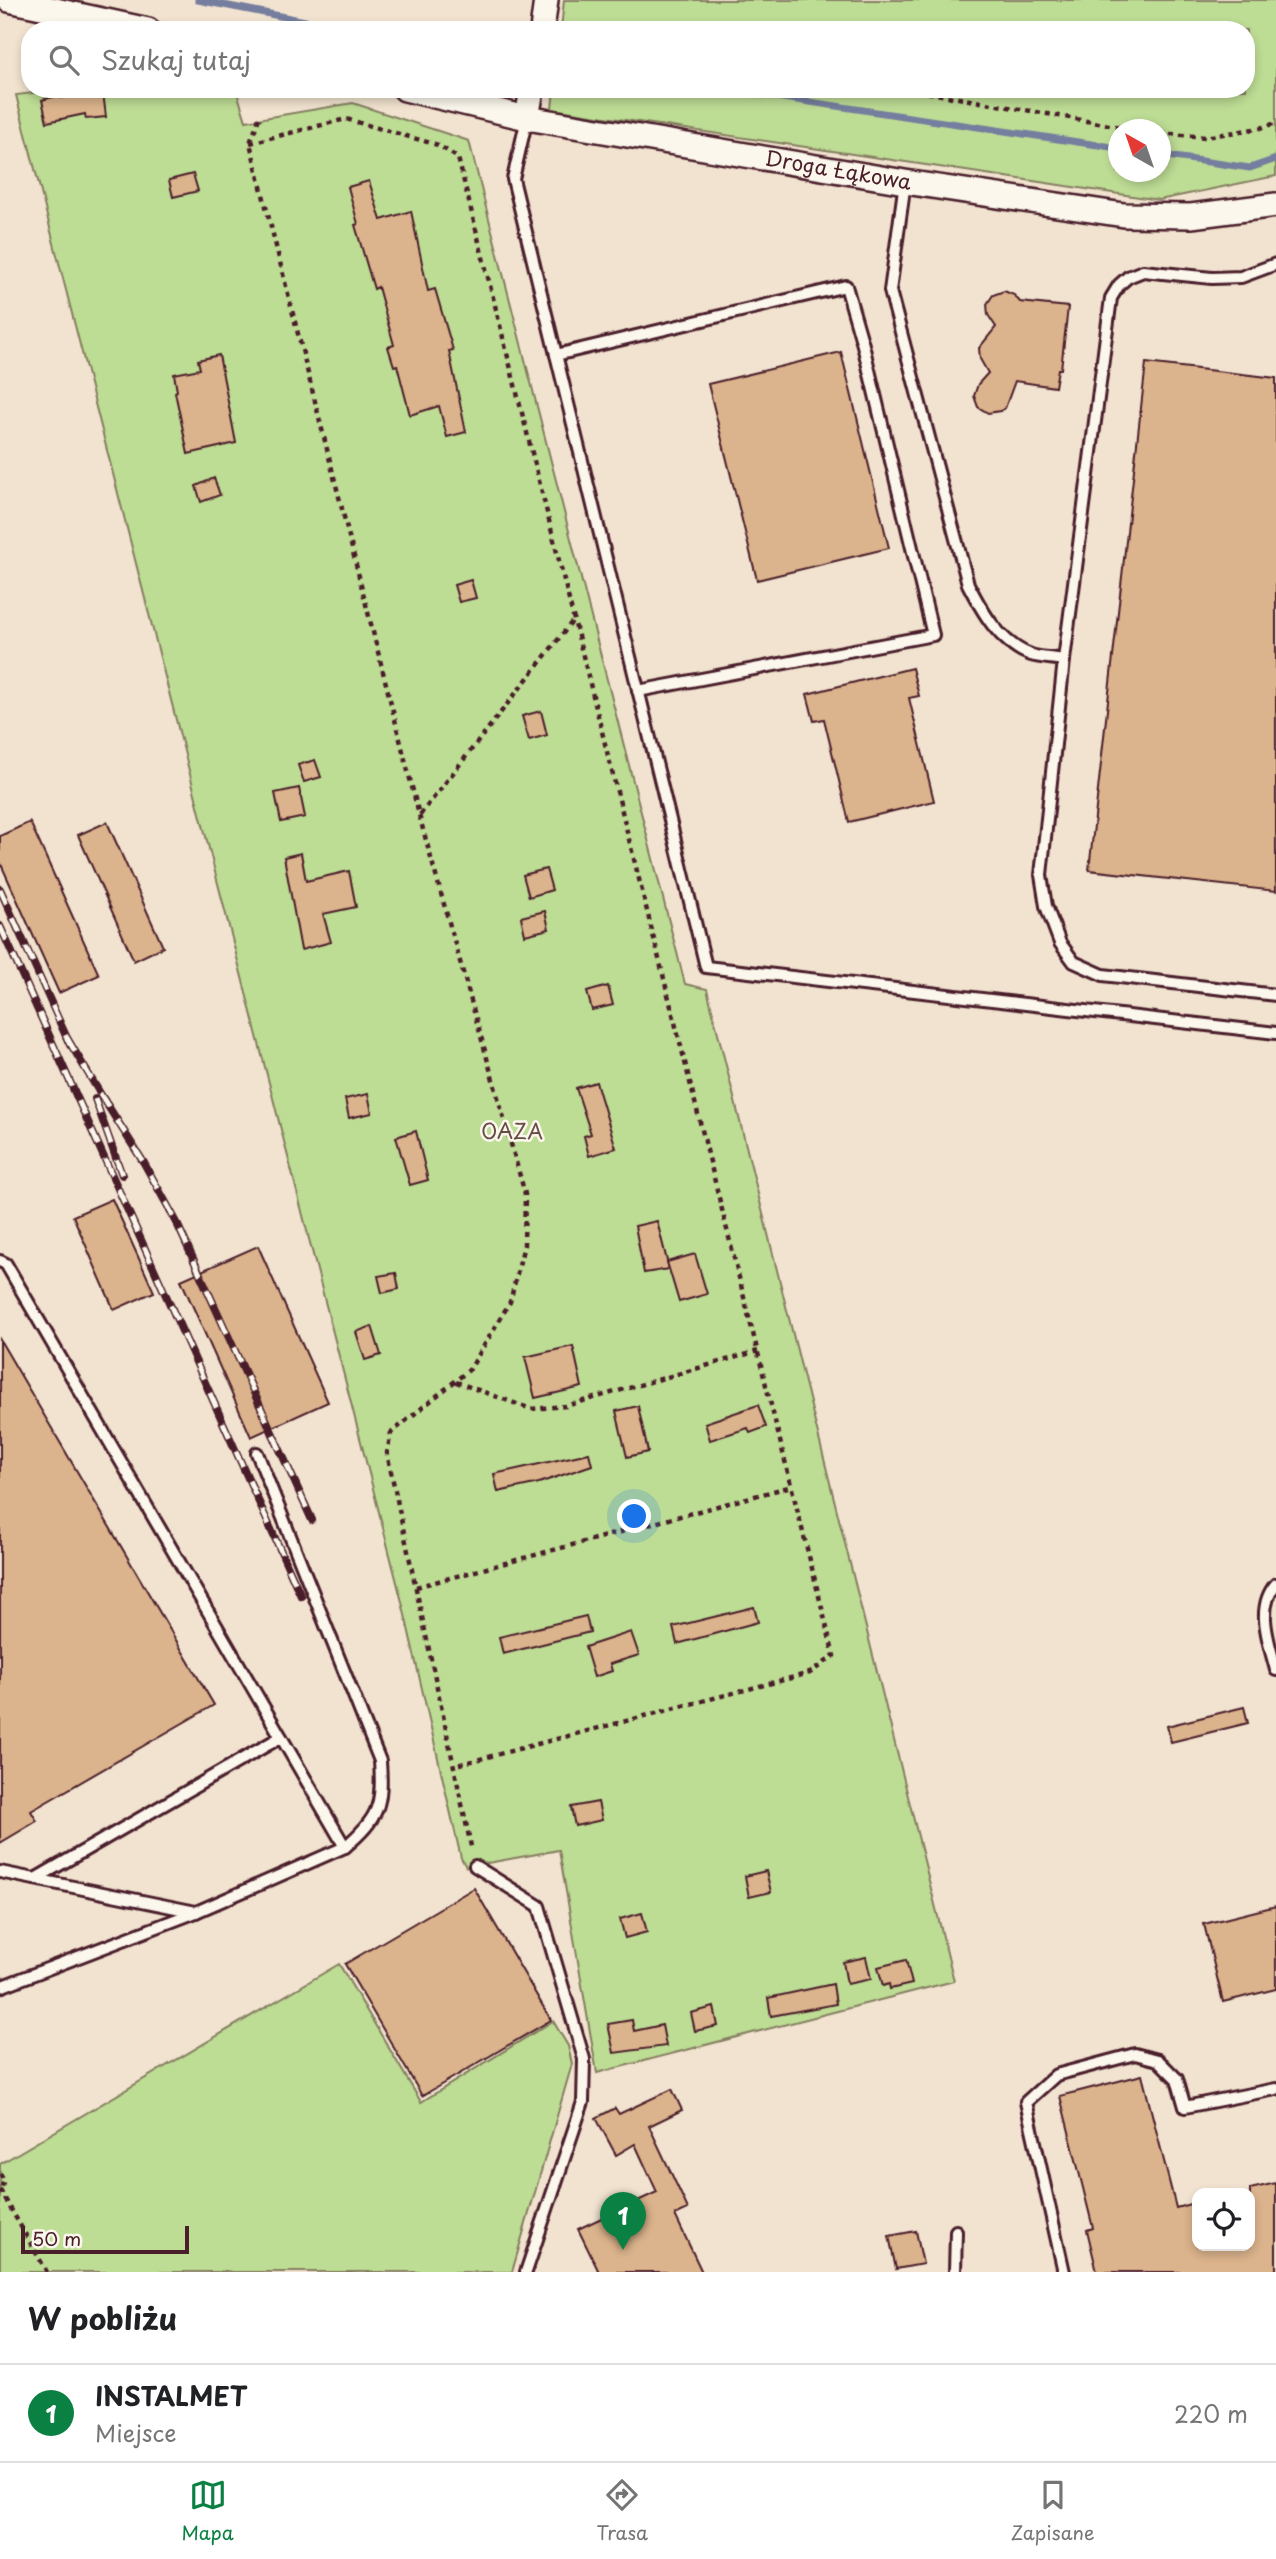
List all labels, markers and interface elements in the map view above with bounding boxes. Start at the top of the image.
search box [21,21,1255,98]
text: Szukaj tutaj [101,40,251,79]
icon: search [45,41,83,79]
north arrow [1108,119,1171,182]
street label: Droga Łąkowa [763,141,914,197]
park label: OAZA [481,1114,543,1146]
your location [617,1499,651,1533]
map controls [1192,2188,1255,2251]
button: locate [1192,2188,1255,2251]
pin: 1 [600,2192,646,2250]
scale bar [21,2223,189,2255]
text: 50 m [32,2224,81,2252]
text: W pobliżu [28,2295,177,2340]
text: INSTALMET [95,2376,247,2415]
text: 1 [46,2396,57,2431]
text: 220 m [1174,2396,1248,2431]
text: Miejsce [95,2415,177,2450]
tab: Mapa [181,2476,234,2546]
tab: Trasa [596,2476,648,2546]
tab: Zapisane [1011,2476,1095,2546]

